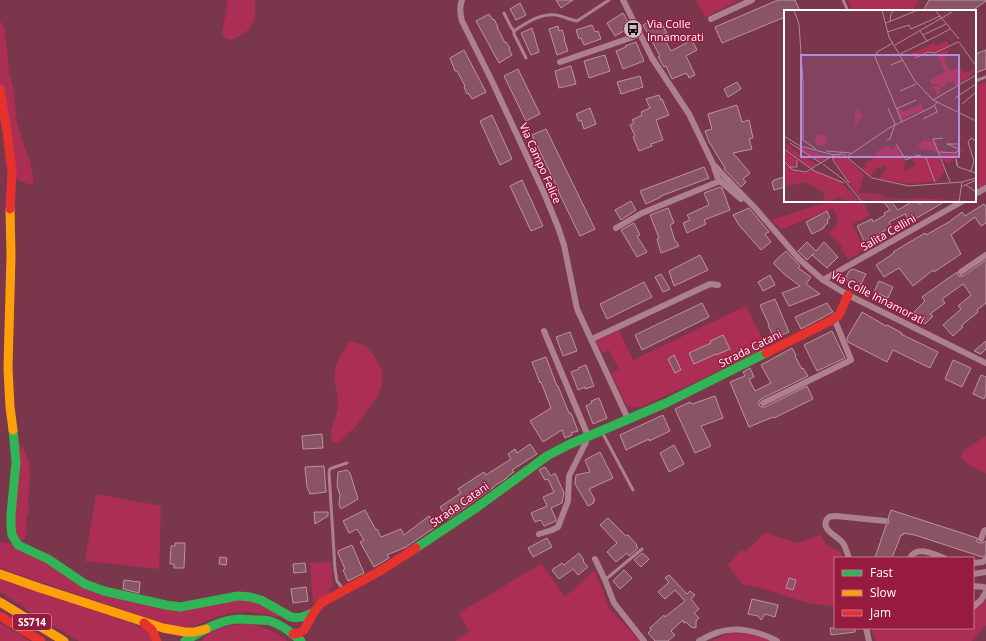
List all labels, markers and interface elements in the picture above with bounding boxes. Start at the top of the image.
inset map [784,10,976,202]
place label: Via Colle Innamorati [647,16,704,44]
bus stop icon: Via Colle Innamorati [622,18,644,40]
street label: Via Campo Felice [517,120,565,206]
street label: Salita Cellini [858,210,918,254]
street label: Via Colle Innamorati [829,267,927,327]
street label: Strada Catani [716,326,784,370]
street label: Strada Catani [426,478,492,530]
legend [834,557,974,629]
text: Fast [870,564,893,581]
text: Slow [870,584,897,601]
text: Jam [869,604,891,621]
road number: SS714 [13,614,51,630]

